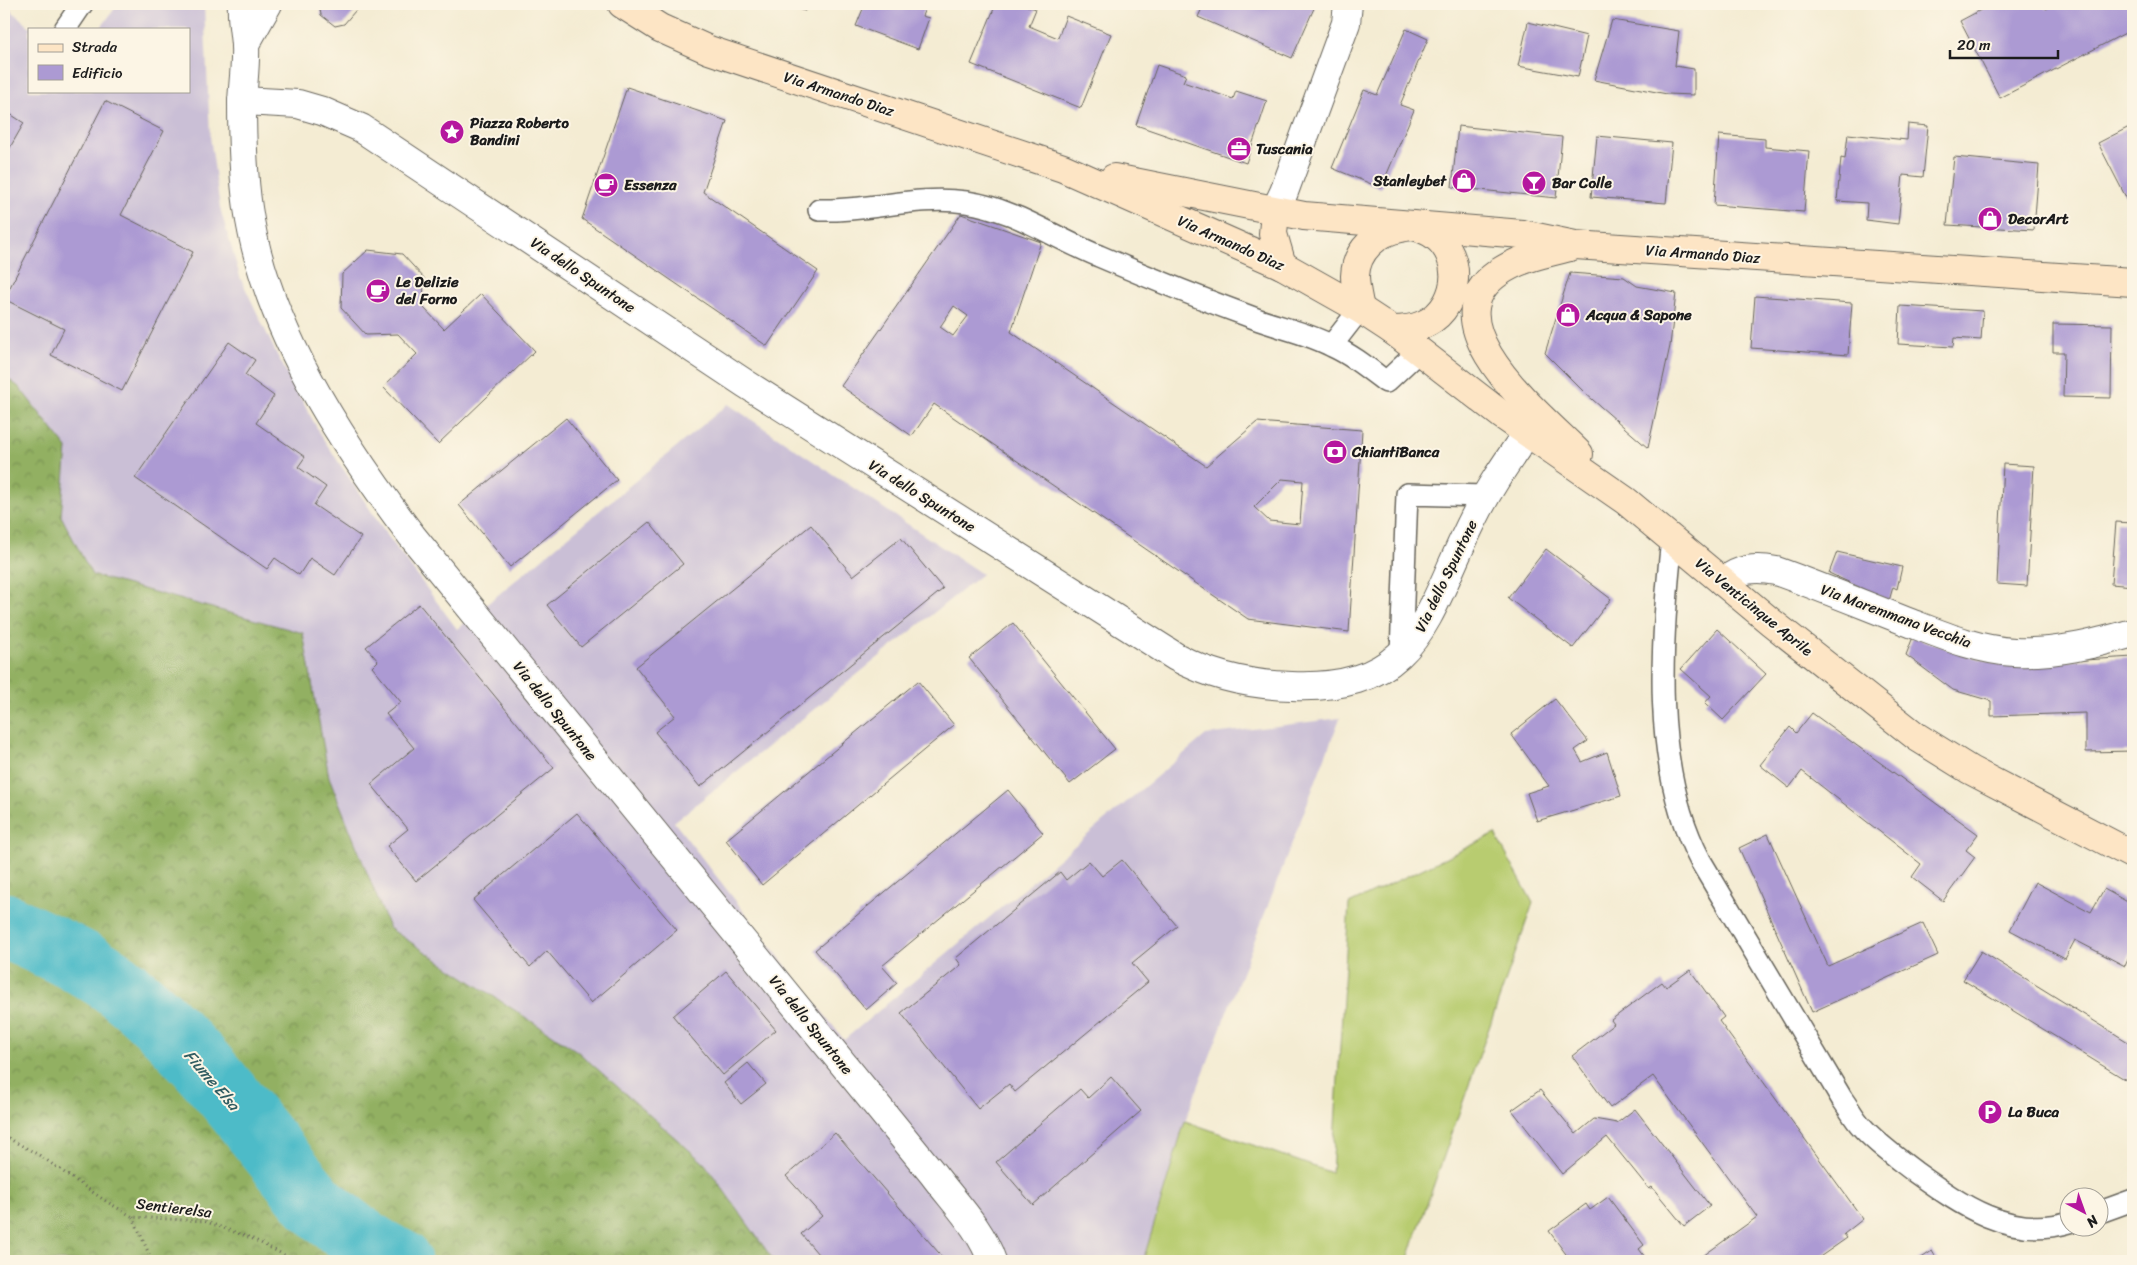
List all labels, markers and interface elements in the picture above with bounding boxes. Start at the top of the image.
legend [28,28,190,92]
scale bar [1950,28,2057,60]
text: 20 m [1957,32,1991,58]
text: Strada [72,34,118,60]
text: Edificio [72,60,123,86]
street label: Via Armando Diaz [780,64,898,124]
place label: Piazza Roberto Bandini [470,110,570,153]
place icon: Piazza Roberto Bandini [439,119,465,145]
office icon: Tuscania [1226,136,1252,162]
place label: Tuscania [1256,136,1313,162]
place label: Stanleybet [1372,168,1447,194]
shop icon: Stanleybet [1451,168,1477,194]
bar icon: Bar Colle [1521,170,1547,196]
place label: Bar Colle [1552,170,1613,196]
cafe icon: Essenza [593,172,619,198]
place label: Essenza [624,172,677,198]
shop icon: DecorArt [1977,206,2003,232]
place label: DecorArt [2008,206,2069,232]
street label: Via Armando Diaz [1173,208,1290,279]
street label: Via dello Spuntone [525,230,641,320]
street label: Via Armando Diaz [1645,237,1762,271]
place label: Le Delizie del Forno [396,269,459,312]
cafe icon: Le Delizie del Forno [365,278,391,304]
shop icon: Acqua & Sapone [1555,302,1581,328]
place label: Acqua & Sapone [1585,302,1692,328]
bank icon: ChiantiBanca [1322,439,1348,465]
place label: ChiantiBanca [1351,439,1440,465]
street label: Via dello Spuntone [863,453,981,540]
street label: Via dello Spuntone [1407,515,1485,637]
street label: Via Venticinque Aprile [1689,551,1819,663]
street label: Via Maremmana Vecchia [1817,577,1975,656]
street label: Via dello Spuntone [506,655,604,767]
street label: Via dello Spuntone [762,969,860,1081]
water label: Fiume Elsa [177,1043,248,1119]
parking icon: La Buca [1977,1099,2003,1125]
place label: La Buca [2008,1099,2060,1125]
north arrow [2060,1188,2110,1238]
street label: Sentierelsa [135,1190,214,1226]
text: N [2080,1208,2105,1234]

